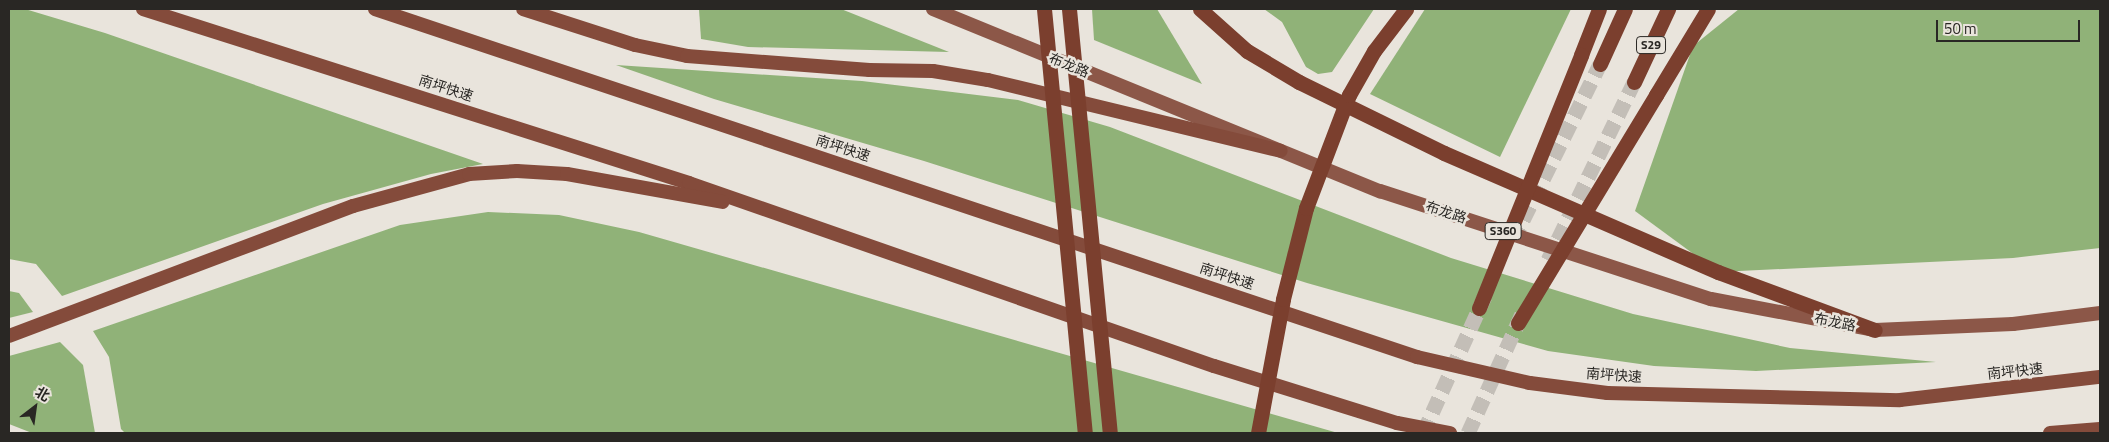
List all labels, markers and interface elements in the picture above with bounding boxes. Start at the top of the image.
scale bar [1939,10,2083,42]
text: 50 m [1944,17,1977,40]
road number: S29 [1636,36,1666,54]
street label: 布龙路 [1046,49,1092,81]
street label: 南坪快速 [417,71,475,105]
street label: 南坪快速 [814,131,872,165]
street label: 布龙路 [1423,198,1469,226]
road number: S360 [1484,222,1522,240]
street label: 南坪快速 [1198,259,1256,293]
street label: 布龙路 [1813,310,1857,334]
street label: 南坪快速 [1986,360,2044,382]
street label: 南坪快速 [1585,365,1643,385]
text: 北 [31,381,54,406]
north arrow [10,382,60,432]

